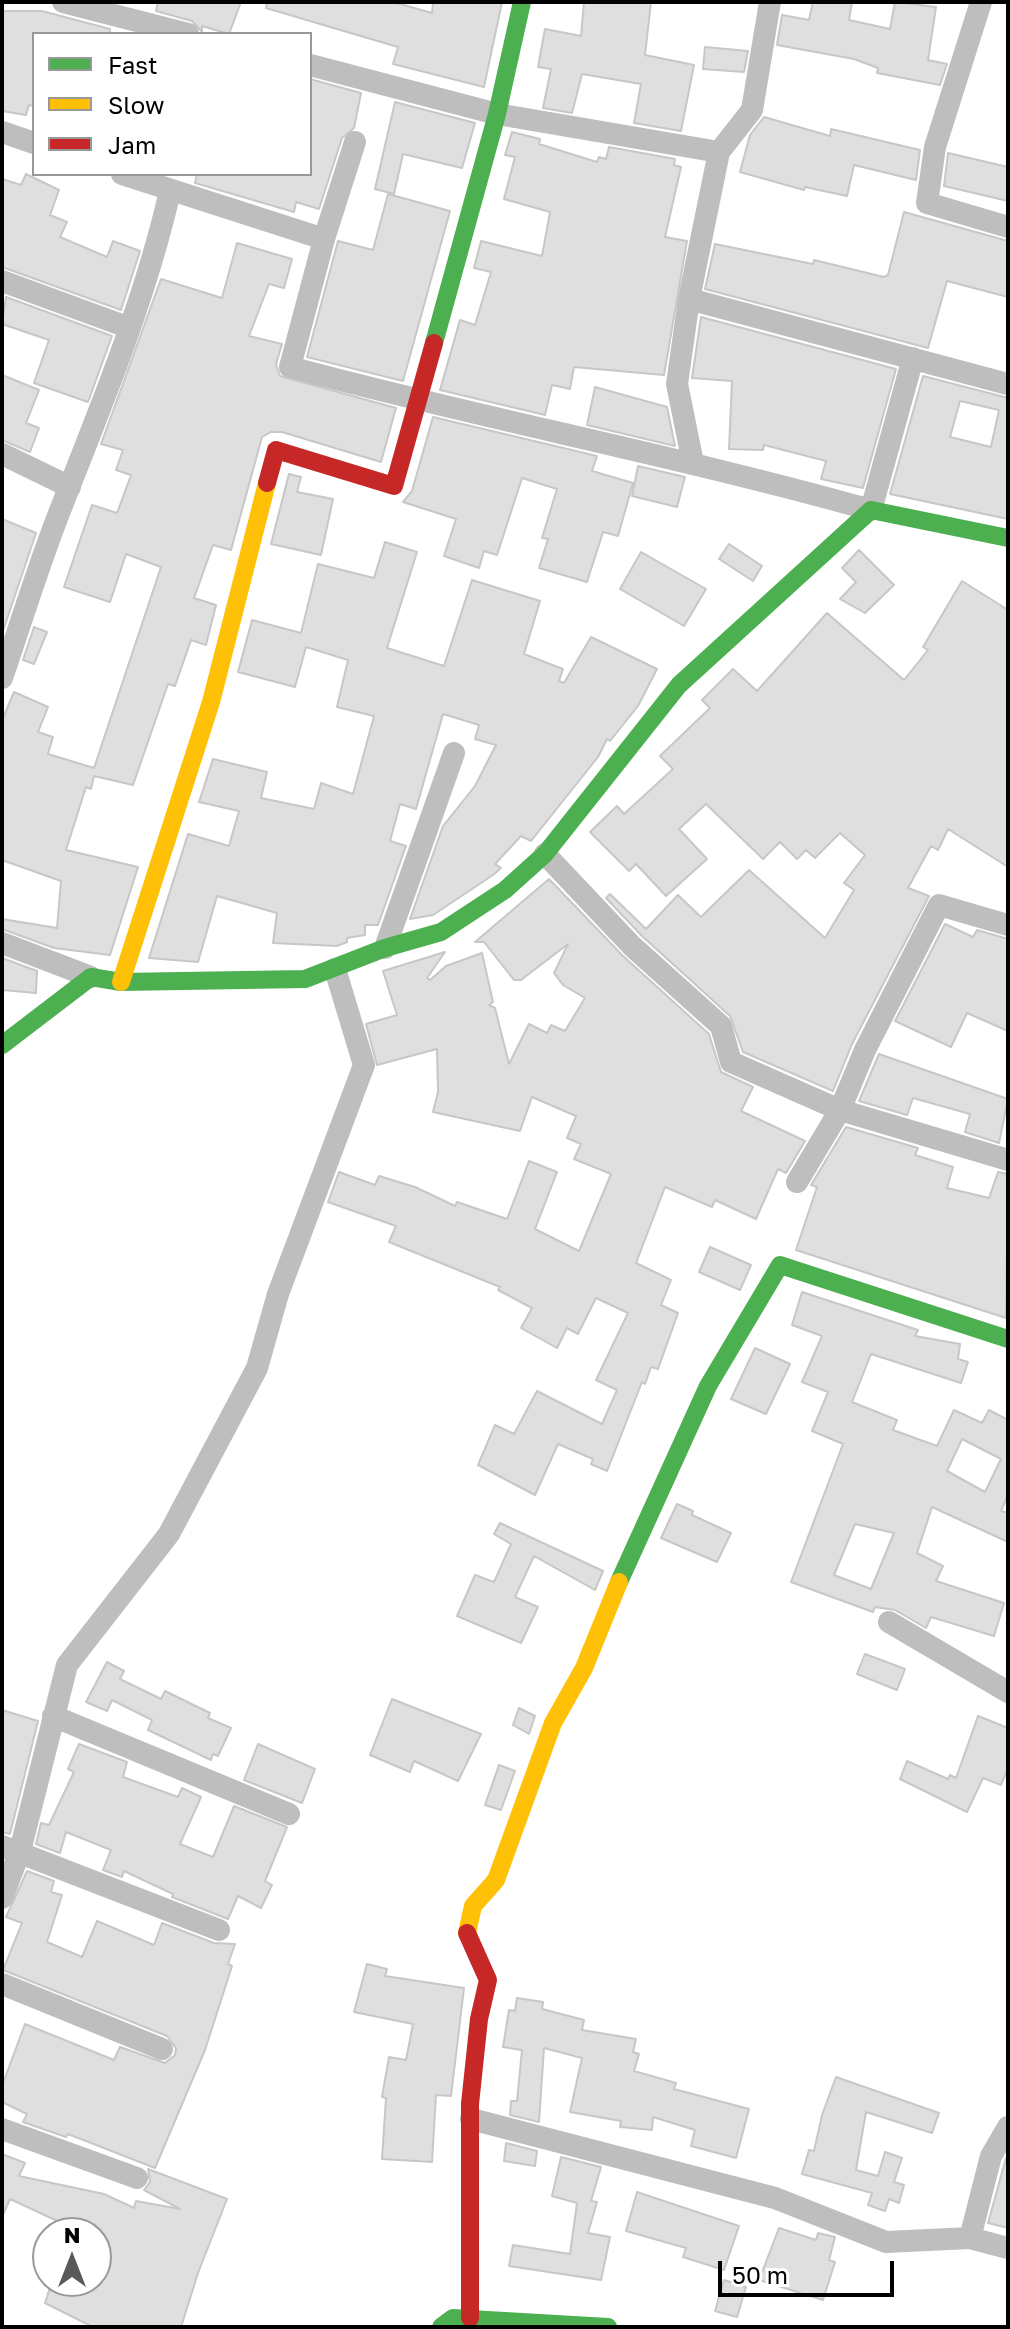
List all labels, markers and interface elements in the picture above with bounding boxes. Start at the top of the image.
legend [32,32,312,176]
text: Fast [108,50,158,79]
text: Slow [108,90,164,119]
text: Jam [108,130,156,159]
north arrow [32,2217,112,2297]
text: N [64,2221,80,2248]
scale bar [722,2245,898,2295]
text: 50 m [732,2260,788,2289]

